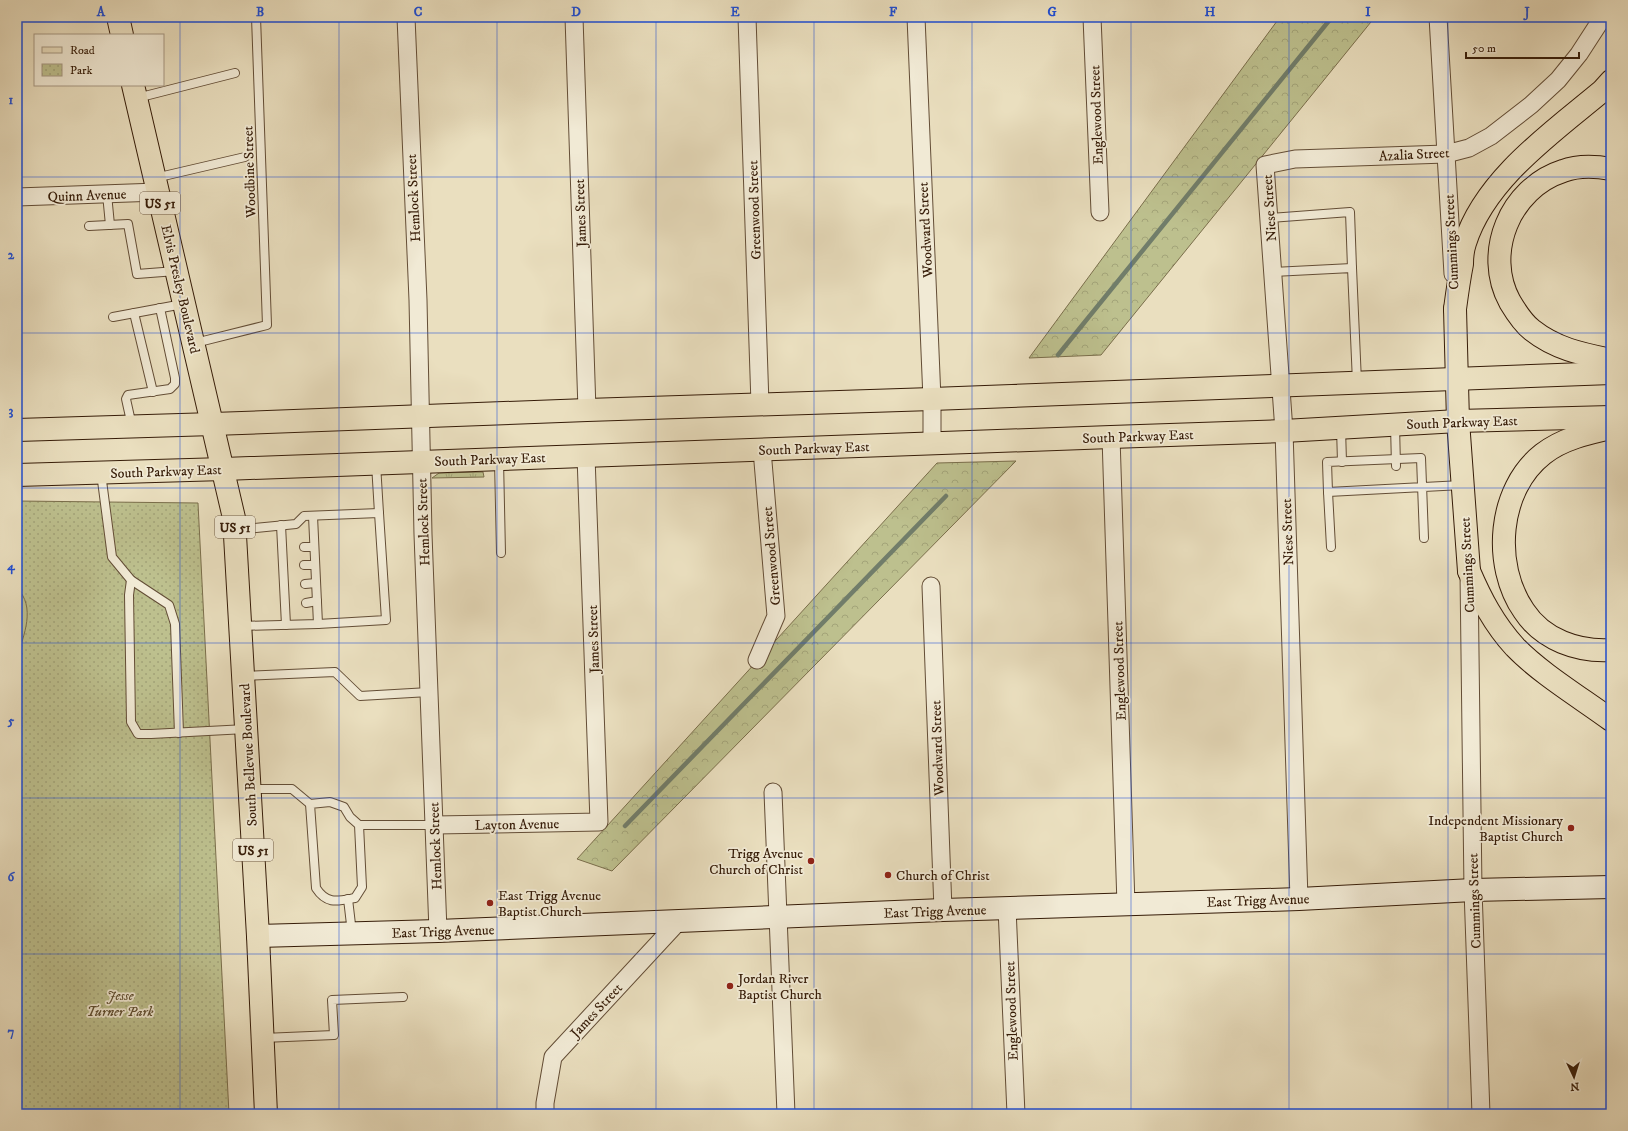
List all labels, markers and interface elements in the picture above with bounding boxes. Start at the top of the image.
text: A [96,4,106,20]
text: B [256,4,264,20]
text: C [414,4,423,20]
text: D [571,4,581,20]
text: E [730,4,740,20]
text: F [889,4,898,20]
text: G [1047,4,1057,20]
text: H [1205,4,1216,20]
text: I [1365,4,1371,20]
text: J [1522,4,1530,21]
legend [34,34,164,86]
scale bar [1466,34,1579,60]
text: 50 m [1472,41,1496,56]
text: Road [70,43,95,58]
text: Park [70,63,92,78]
street label: Englewood Street [1086,64,1108,165]
text: 1 [9,92,14,108]
street label: Woodbine Street [239,125,261,219]
street label: Azalia Street [1378,144,1450,166]
street label: Hemlock Street [403,153,425,242]
street label: Greenwood Street [744,159,766,260]
street label: Niese Street [1259,173,1281,242]
street label: James Street [571,178,591,249]
street label: Woodward Street [914,181,938,279]
street label: Quinn Avenue [47,186,127,206]
road number: US 51 [140,192,180,214]
street label: Cummings Street [1440,193,1463,290]
street label: Elvis Presley Boulevard [156,223,204,355]
text: 2 [8,247,15,263]
text: 3 [9,403,14,419]
street label: South Parkway East [1406,412,1519,434]
street label: South Parkway East [1082,426,1195,448]
street label: South Parkway East [758,438,871,460]
street label: South Parkway East [434,449,547,471]
street label: South Parkway East [110,461,223,483]
street label: Hemlock Street [413,477,435,566]
street label: Niese Street [1278,498,1298,566]
street label: Greenwood Street [759,505,785,606]
road number: US 51 [215,516,255,538]
street label: Cummings Street [1456,516,1479,613]
text: 4 [6,558,15,575]
street label: James Street [584,604,604,675]
street label: Englewood Street [1109,620,1131,721]
street label: South Bellevue Boulevard [236,683,262,827]
street label: Woodward Street [927,699,949,797]
text: 5 [7,713,15,729]
street label: Hemlock Street [425,801,447,890]
place label: Independent Missionary Baptist Church [1428,812,1564,846]
street label: Layton Avenue [475,815,560,835]
marker: Independent Missionary Baptist Church [1566,823,1576,833]
road number: US 51 [233,839,273,861]
place label: Trigg Avenue Church of Christ [709,845,804,879]
street label: Cummings Street [1464,852,1486,949]
marker: Trigg Avenue Church of Christ [806,856,816,866]
place label: Church of Christ [896,867,990,885]
text: 6 [8,869,16,885]
marker: Church of Christ [883,870,893,880]
place label: East Trigg Avenue Baptist Church [498,887,601,921]
street label: East Trigg Avenue [1206,890,1310,912]
marker: East Trigg Avenue Baptist Church [485,898,495,908]
street label: East Trigg Avenue [883,901,987,923]
street label: East Trigg Avenue [391,921,495,943]
street label: Englewood Street [1001,960,1023,1061]
place label: Jordan River Baptist Church [736,970,823,1004]
street label: James Street [565,979,627,1043]
marker: Jordan River Baptist Church [725,981,735,991]
park label: Jesse Turner Park [87,987,154,1021]
text: 7 [8,1024,15,1040]
north arrow [1554,1057,1594,1097]
text: N [1570,1079,1580,1093]

